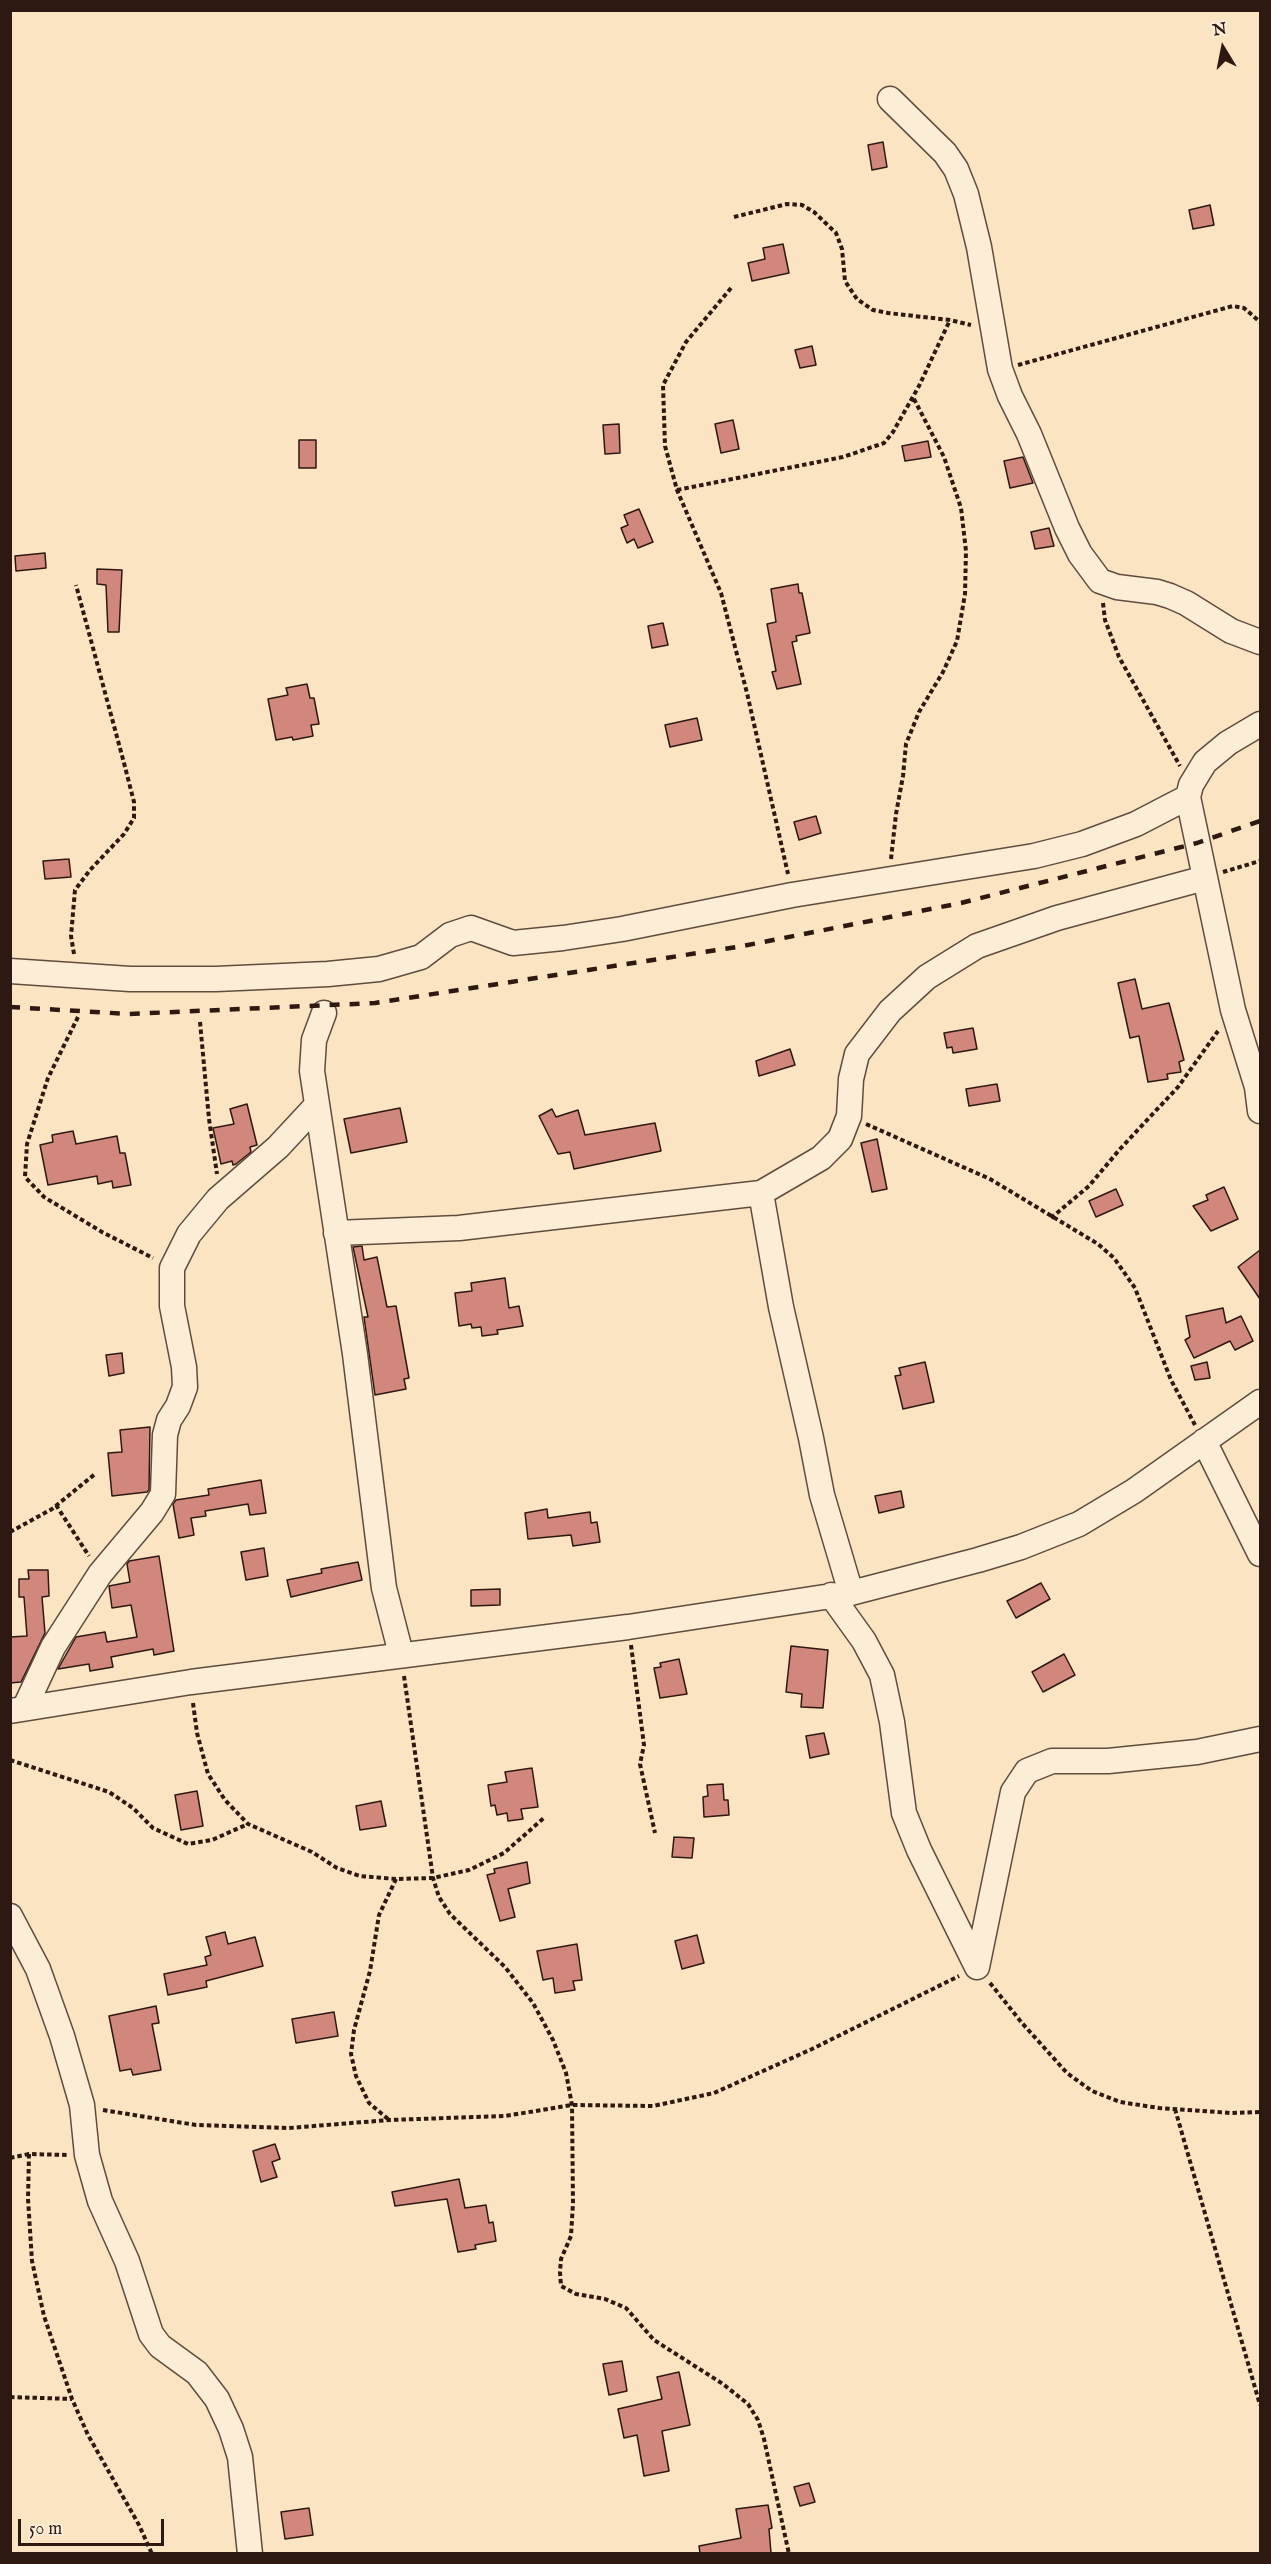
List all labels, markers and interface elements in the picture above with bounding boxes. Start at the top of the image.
north arrow [1193,18,1253,78]
text: N [1211,19,1228,41]
scale bar [21,2507,166,2545]
text: 50 m [29,2518,62,2541]

